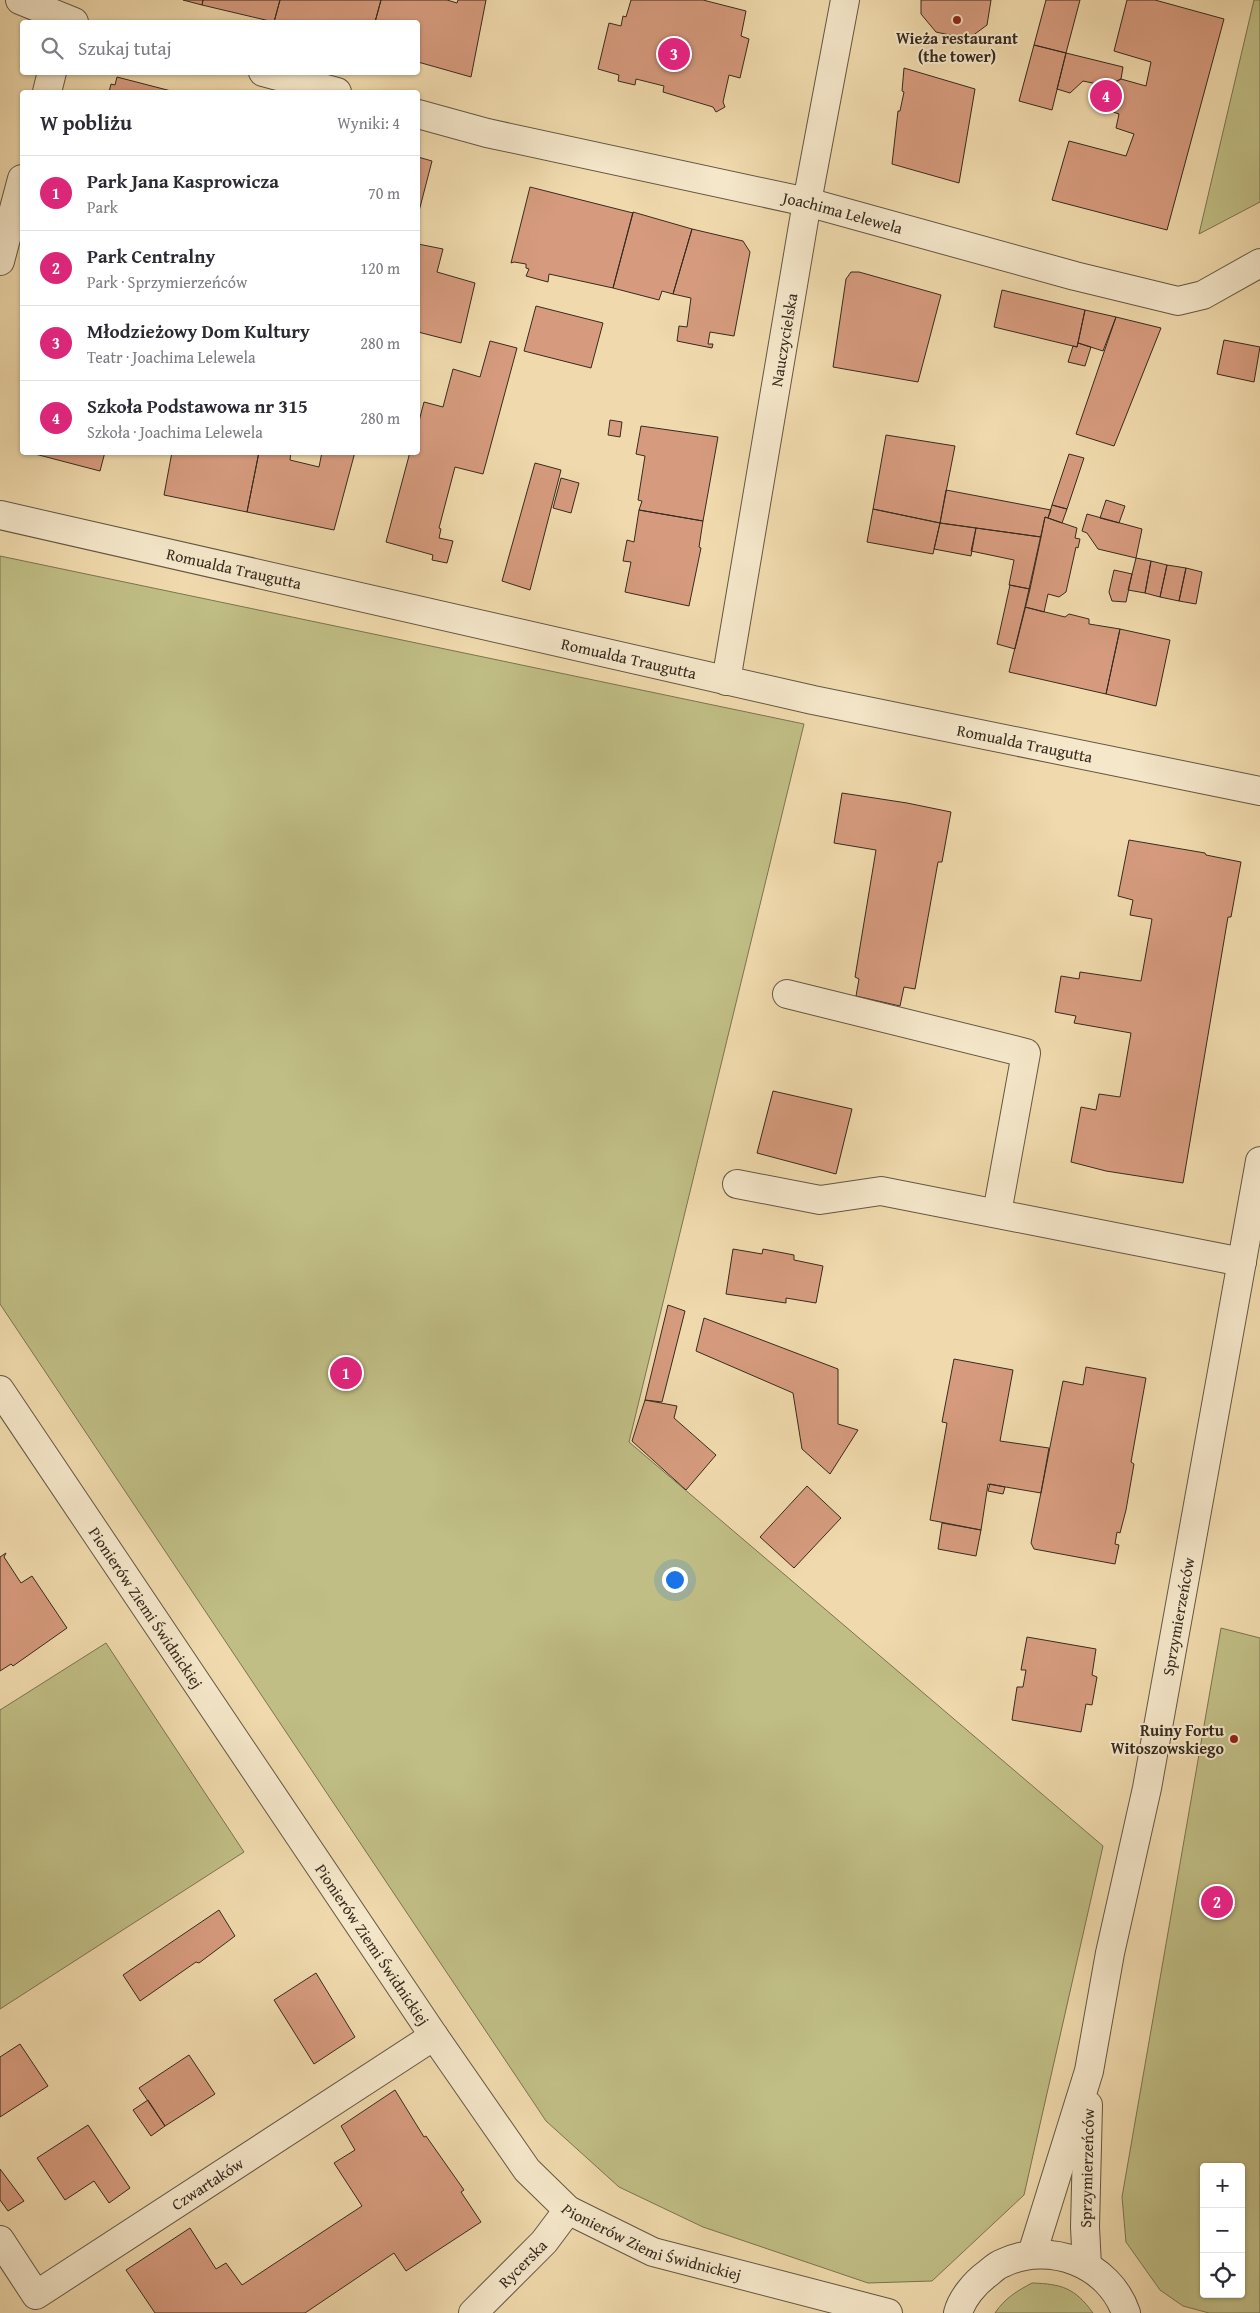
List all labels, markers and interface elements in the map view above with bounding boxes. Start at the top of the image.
marker: Wieża restaurant (the tower) [951,14,963,26]
search box [20,20,420,75]
place label: Wieża restaurant (the tower) [896,26,1018,68]
icon: search [38,34,66,62]
text: Szukaj tutaj [78,34,172,62]
pin: 3 [658,35,690,73]
pin: 4 [1090,77,1122,115]
text: W pobliżu [40,107,132,138]
text: Wyniki: 4 [337,111,400,135]
text: Park Jana Kasprowicza [87,167,279,195]
text: 1 [52,181,60,205]
text: 70 m [368,181,400,205]
street label: Joachima Lelewela [779,185,906,240]
text: Park [87,195,118,219]
text: Park Centralny [87,242,215,270]
text: 2 [52,256,60,280]
text: 120 m [360,256,400,280]
text: Park · Sprzymierzeńców [87,270,247,294]
street label: Nauczycielska [764,291,803,388]
text: Młodzieżowy Dom Kultury [87,317,310,345]
text: 3 [52,331,60,355]
text: 280 m [360,331,400,355]
text: Teatr · Joachima Lelewela [87,345,256,369]
text: Szkoła Podstawowa nr 315 [87,392,308,420]
text: 4 [52,406,60,430]
text: 280 m [360,406,400,430]
text: Szkoła · Joachima Lelewela [87,420,263,444]
street label: Romualda Traugutta [164,541,304,595]
street label: Romualda Traugutta [559,631,699,685]
street label: Romualda Traugutta [955,718,1095,769]
pin: 1 [330,1354,362,1392]
street label: Pionierów Ziemi Świdnickiej [83,1522,209,1693]
street label: Sprzymierzeńców [1155,1555,1200,1677]
your location [662,1567,688,1593]
place label: Ruiny Fortu Witoszowskiego [1111,1718,1225,1760]
marker: Ruiny Fortu Witoszowskiego [1228,1733,1240,1745]
street label: Pionierów Ziemi Świdnickiej [309,1859,436,2030]
pin: 2 [1201,1883,1233,1921]
street label: Sprzymierzeńców [1073,2107,1100,2228]
street label: Czwartaków [166,2151,249,2216]
map controls [1200,2163,1245,2298]
button: + [1200,2163,1245,2208]
street label: Pionierów Ziemi Świdnickiej [556,2198,744,2286]
button: − [1200,2208,1245,2253]
street label: Rycerska [493,2233,553,2293]
button: locate [1200,2253,1245,2298]

